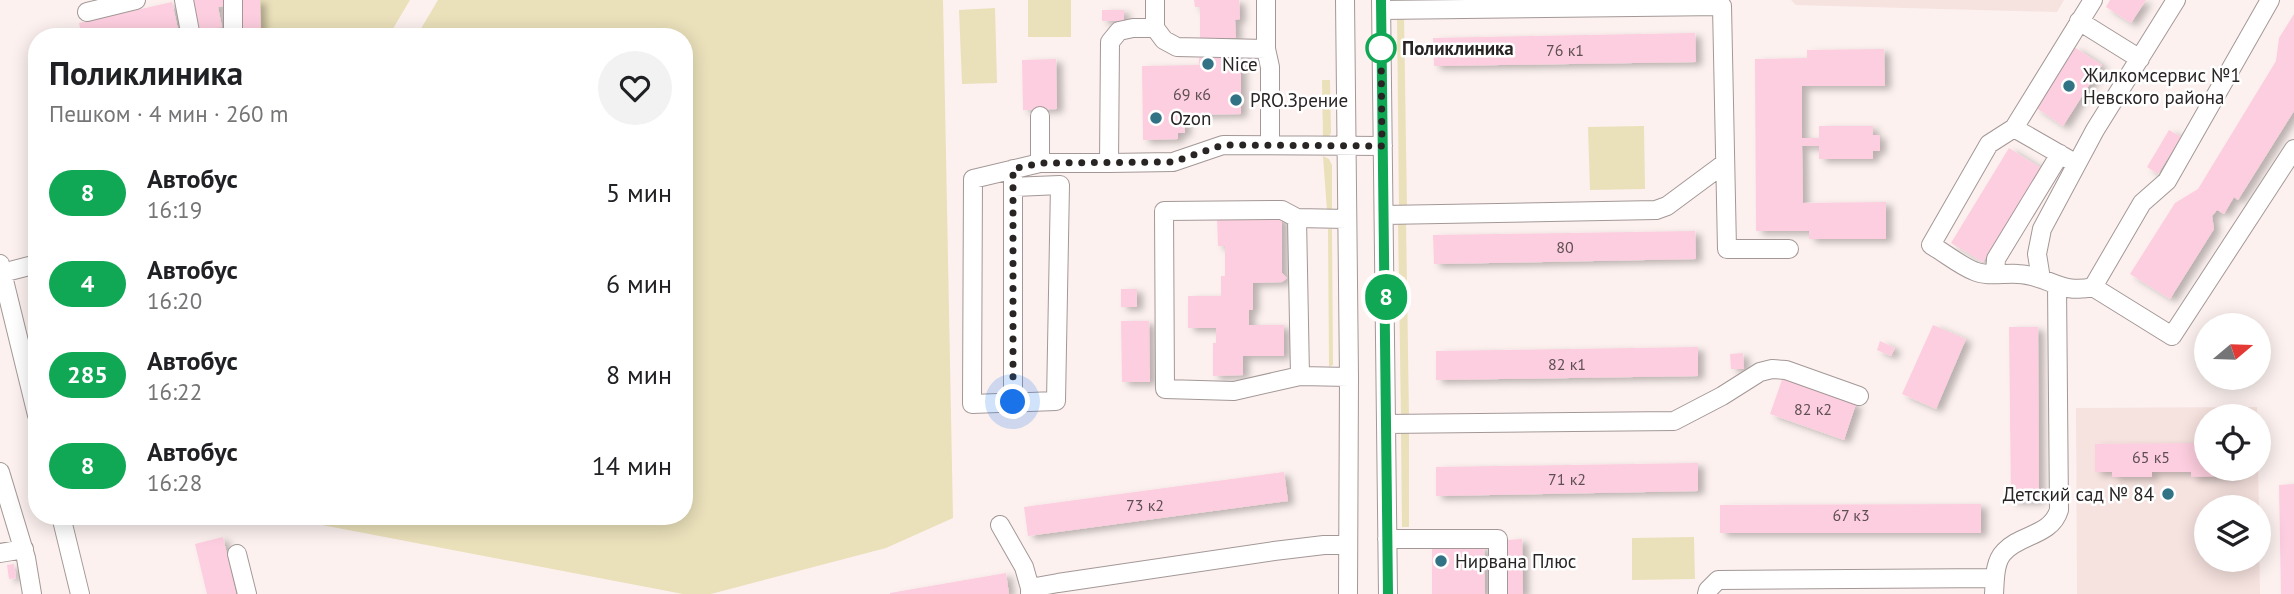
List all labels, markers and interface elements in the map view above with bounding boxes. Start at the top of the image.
marker: Поликлиника [1366,33,1396,63]
place label: Поликлиника [1402,36,1514,60]
house number: 76 к1 [1546,40,1584,60]
text: Поликлиника [49,51,243,94]
button: heart [598,51,672,125]
place label: Nice [1222,52,1258,76]
marker: Nice [1200,56,1216,72]
place label: Жилкомсервис №1 Невского района [2082,63,2241,109]
marker: Жилкомсервис №1 Невского района [2061,78,2077,94]
house number: 69 к6 [1173,84,1211,104]
place label: PRO.Зрение [1250,88,1348,112]
marker: PRO.Зрение [1228,92,1244,108]
text: Пешком · 4 мин · 260 m [49,99,288,128]
place label: Ozon [1170,106,1211,130]
marker: Ozon [1148,110,1164,126]
text: Автобус [147,162,238,195]
text: 5 мин [606,176,672,209]
text: 8 [81,177,94,208]
text: 16:19 [147,195,202,224]
house number: 80 [1556,237,1574,257]
text: Автобус [147,253,238,286]
text: 6 мин [606,267,672,300]
text: 4 [81,268,94,299]
line badge: 8 [1363,274,1409,320]
text: 8 [1379,281,1393,312]
text: 16:20 [147,286,202,315]
north arrow [2194,313,2272,390]
map controls [2194,313,2271,572]
text: Автобус [147,344,238,377]
house number: 82 к1 [1548,354,1586,374]
text: 8 мин [606,358,672,391]
text: 285 [67,359,108,390]
text: 16:22 [147,377,202,406]
your location [995,384,1030,419]
house number: 82 к2 [1794,399,1832,419]
button: locate [2194,404,2271,481]
text: Автобус [147,435,238,468]
house number: 65 к5 [2132,447,2170,467]
text: 14 мин [592,449,672,482]
text: 8 [81,450,94,481]
text: 16:28 [147,468,202,497]
house number: 71 к2 [1548,469,1586,489]
place label: Детский сад № 84 [2003,482,2154,506]
marker: Детский сад № 84 [2160,486,2176,502]
house number: 73 к2 [1126,495,1164,515]
button: layers [2194,495,2271,572]
house number: 67 к3 [1832,505,1870,525]
place label: Нирвана Плюс [1455,549,1576,573]
marker: Нирвана Плюс [1433,553,1449,569]

